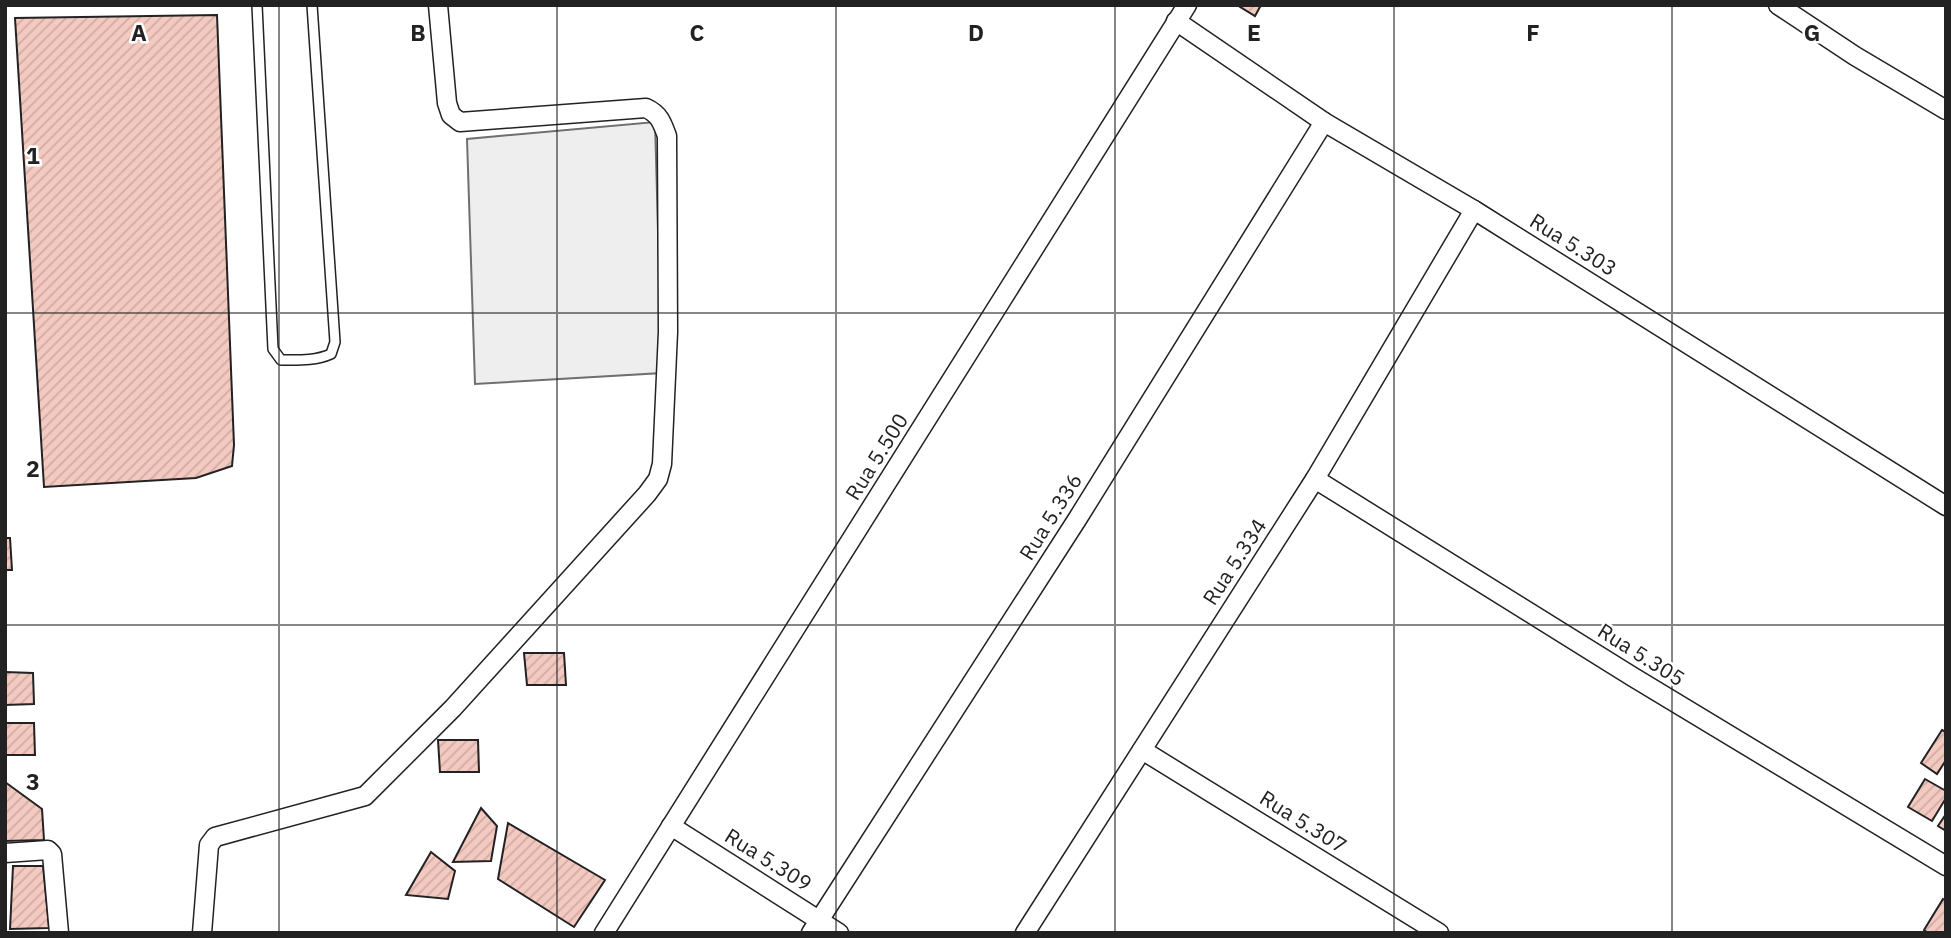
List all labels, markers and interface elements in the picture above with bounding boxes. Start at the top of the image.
text: A [131,17,147,47]
text: B [410,17,426,47]
text: C [690,17,705,47]
text: D [968,17,984,47]
text: E [1247,17,1261,47]
text: F [1526,17,1540,47]
text: G [1804,17,1820,47]
text: 1 [26,140,40,170]
street label: Rua 5.303 [1525,206,1622,282]
street label: Rua 5.500 [838,408,914,505]
text: 2 [26,453,40,483]
street label: Rua 5.336 [1012,468,1088,565]
street label: Rua 5.334 [1196,513,1272,610]
street label: Rua 5.305 [1593,616,1690,692]
text: 3 [26,766,40,796]
street label: Rua 5.307 [1255,783,1352,859]
street label: Rua 5.309 [720,821,817,897]

